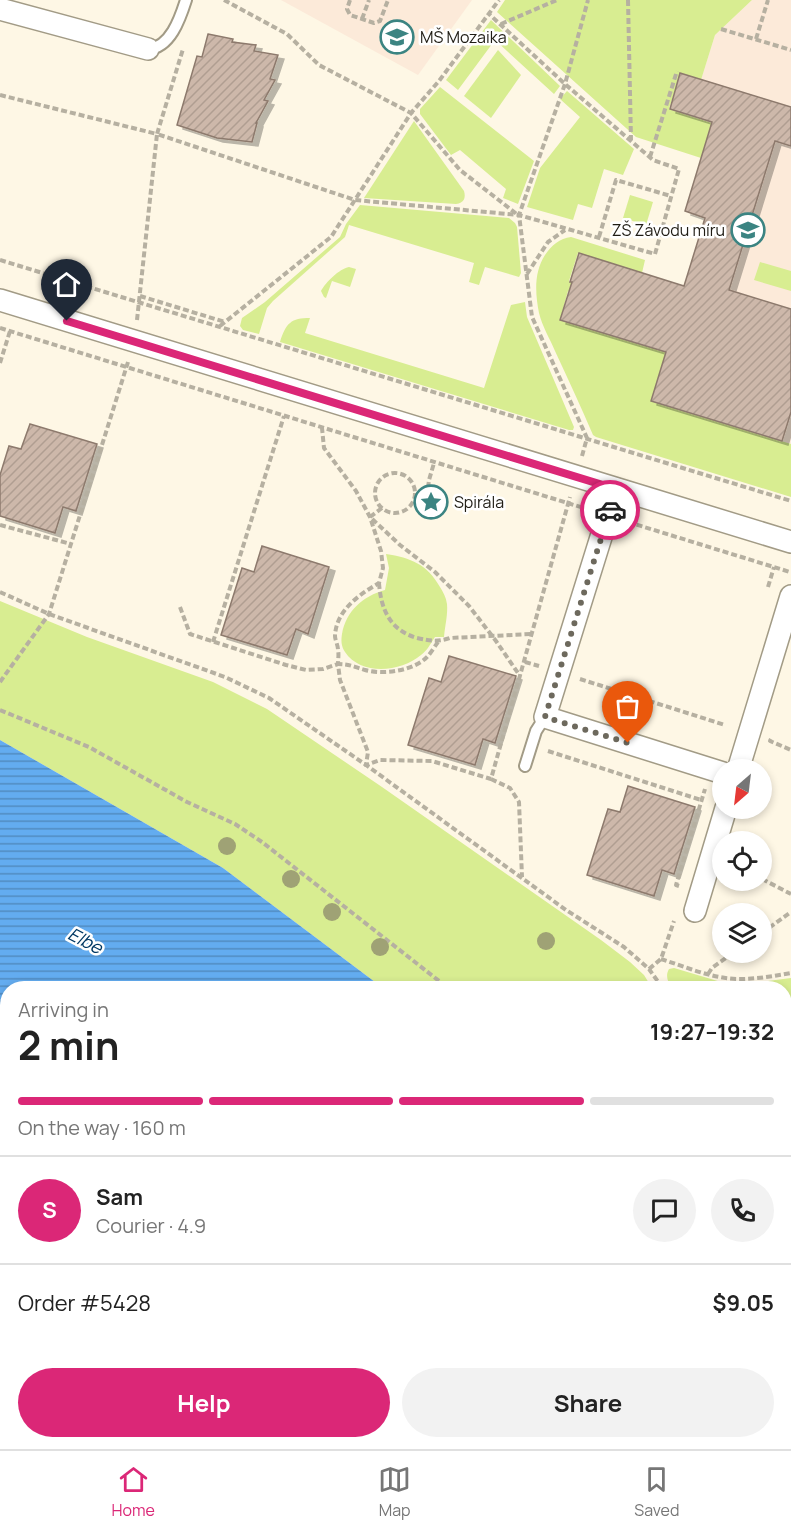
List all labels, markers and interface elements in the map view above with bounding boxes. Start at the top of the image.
school or university icon: MŠ Mozaika [379,19,415,55]
place label: MŠ Mozaika [420,26,507,48]
school or university icon: ZŠ Závodu míru [730,212,766,248]
place label: ZŠ Závodu míru [612,219,725,241]
pin [41,259,92,321]
icon: home [50,268,83,301]
courier [580,480,640,540]
place icon: Spirála [413,484,449,520]
place label: Spirála [454,491,504,513]
icon: car [594,494,627,527]
pin [602,681,653,743]
icon: bag [611,690,644,723]
north arrow [712,759,772,819]
map controls [712,759,772,963]
button: locate [712,831,772,891]
button: layers [712,903,772,963]
water label: Elbe [64,921,108,960]
text: Arriving in [18,996,109,1023]
text: 19:27–19:32 [650,1017,774,1047]
text: 2 min [18,1018,119,1072]
text: On the way · 160 m [18,1114,186,1141]
button: chat [633,1179,696,1242]
button: phone [711,1179,774,1242]
text: Sam [96,1182,143,1212]
text: S [42,1195,57,1225]
text: Courier · 4.9 [96,1212,206,1239]
text: Order #5428 [18,1288,151,1318]
text: $9.05 [713,1288,774,1318]
button: Help [18,1368,390,1437]
button: Share [402,1368,774,1437]
tab: Home [112,1463,155,1521]
tab: Map [378,1463,411,1521]
tab: Saved [634,1463,679,1521]

